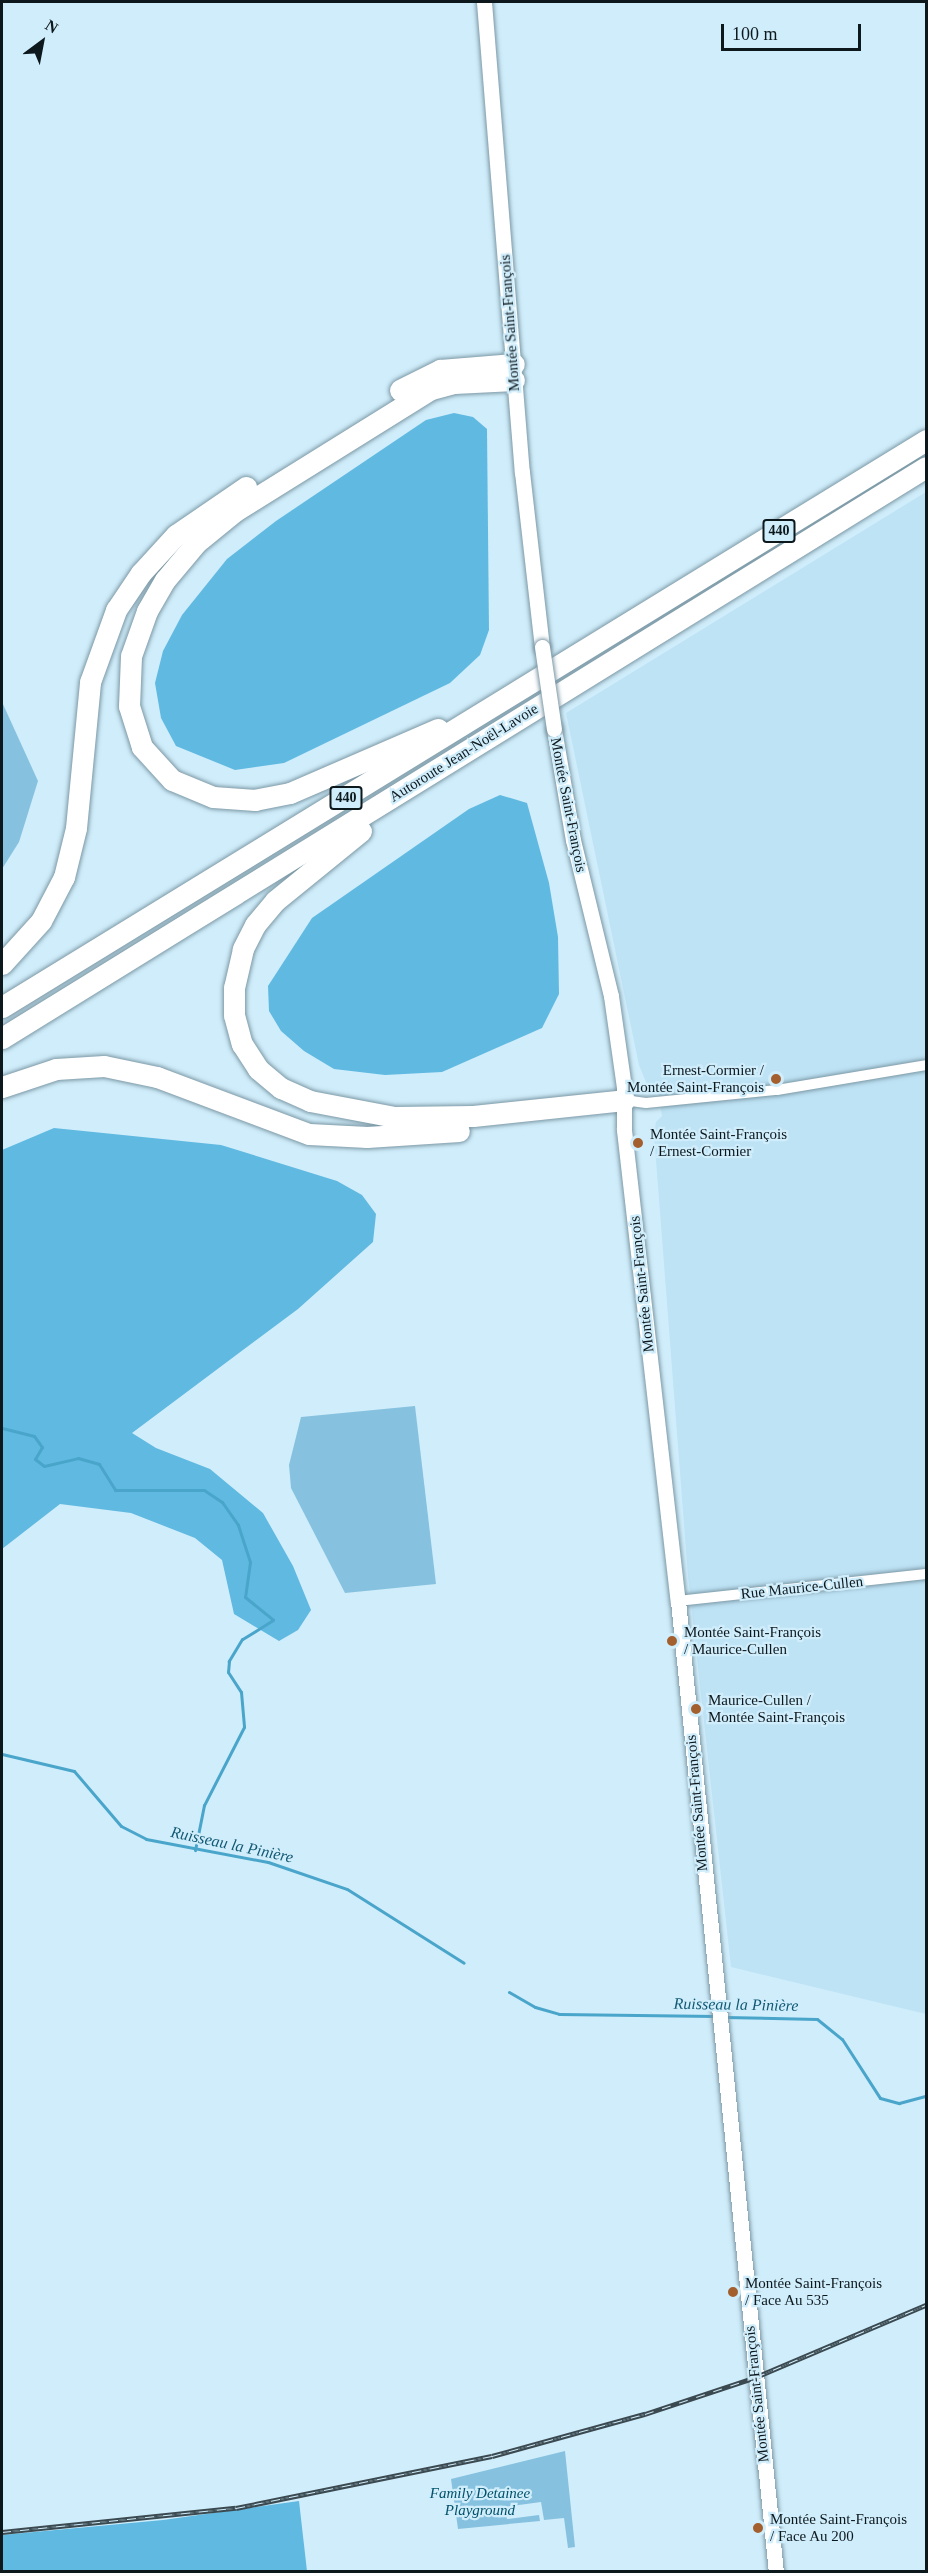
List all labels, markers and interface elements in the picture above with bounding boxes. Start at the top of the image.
north arrow [12,12,72,72]
scale bar [724,12,864,50]
text: N [42,16,61,37]
text: 100 m [732,24,778,44]
street label: Montée Saint-François [496,254,524,392]
road number: 440 [762,520,796,542]
street label: Autoroute Jean-Noël-Lavoie [386,700,542,806]
street label: Montée Saint-François [546,736,590,874]
road number: 440 [330,787,362,809]
place label: Ernest-Cormier / Montée Saint-François [627,1061,764,1096]
marker: Ernest-Cormier / Montée Saint-François [769,1072,783,1086]
place label: Montée Saint-François / Ernest-Cormier [650,1125,787,1160]
marker: Montée Saint-François / Ernest-Cormier [631,1136,645,1150]
street label: Montée Saint-François [626,1215,658,1353]
street label: Rue Maurice-Cullen [740,1573,864,1603]
place label: Montée Saint-François / Maurice-Cullen [684,1623,821,1658]
marker: Montée Saint-François / Maurice-Cullen [665,1634,679,1648]
place label: Maurice-Cullen / Montée Saint-François [708,1691,845,1726]
marker: Maurice-Cullen / Montée Saint-François [689,1702,703,1716]
street label: Montée Saint-François [682,1734,712,1872]
water label: Ruisseau la Pinière [169,1823,295,1867]
water label: Ruisseau la Pinière [673,1994,799,2016]
place label: Montée Saint-François / Face Au 535 [745,2274,882,2309]
marker: Montée Saint-François / Face Au 535 [726,2285,740,2299]
street label: Montée Saint-François [741,2325,773,2463]
park label: Family Detainee Playground [430,2484,530,2519]
place label: Montée Saint-François / Face Au 200 [770,2510,907,2545]
marker: Montée Saint-François / Face Au 200 [751,2521,765,2535]

